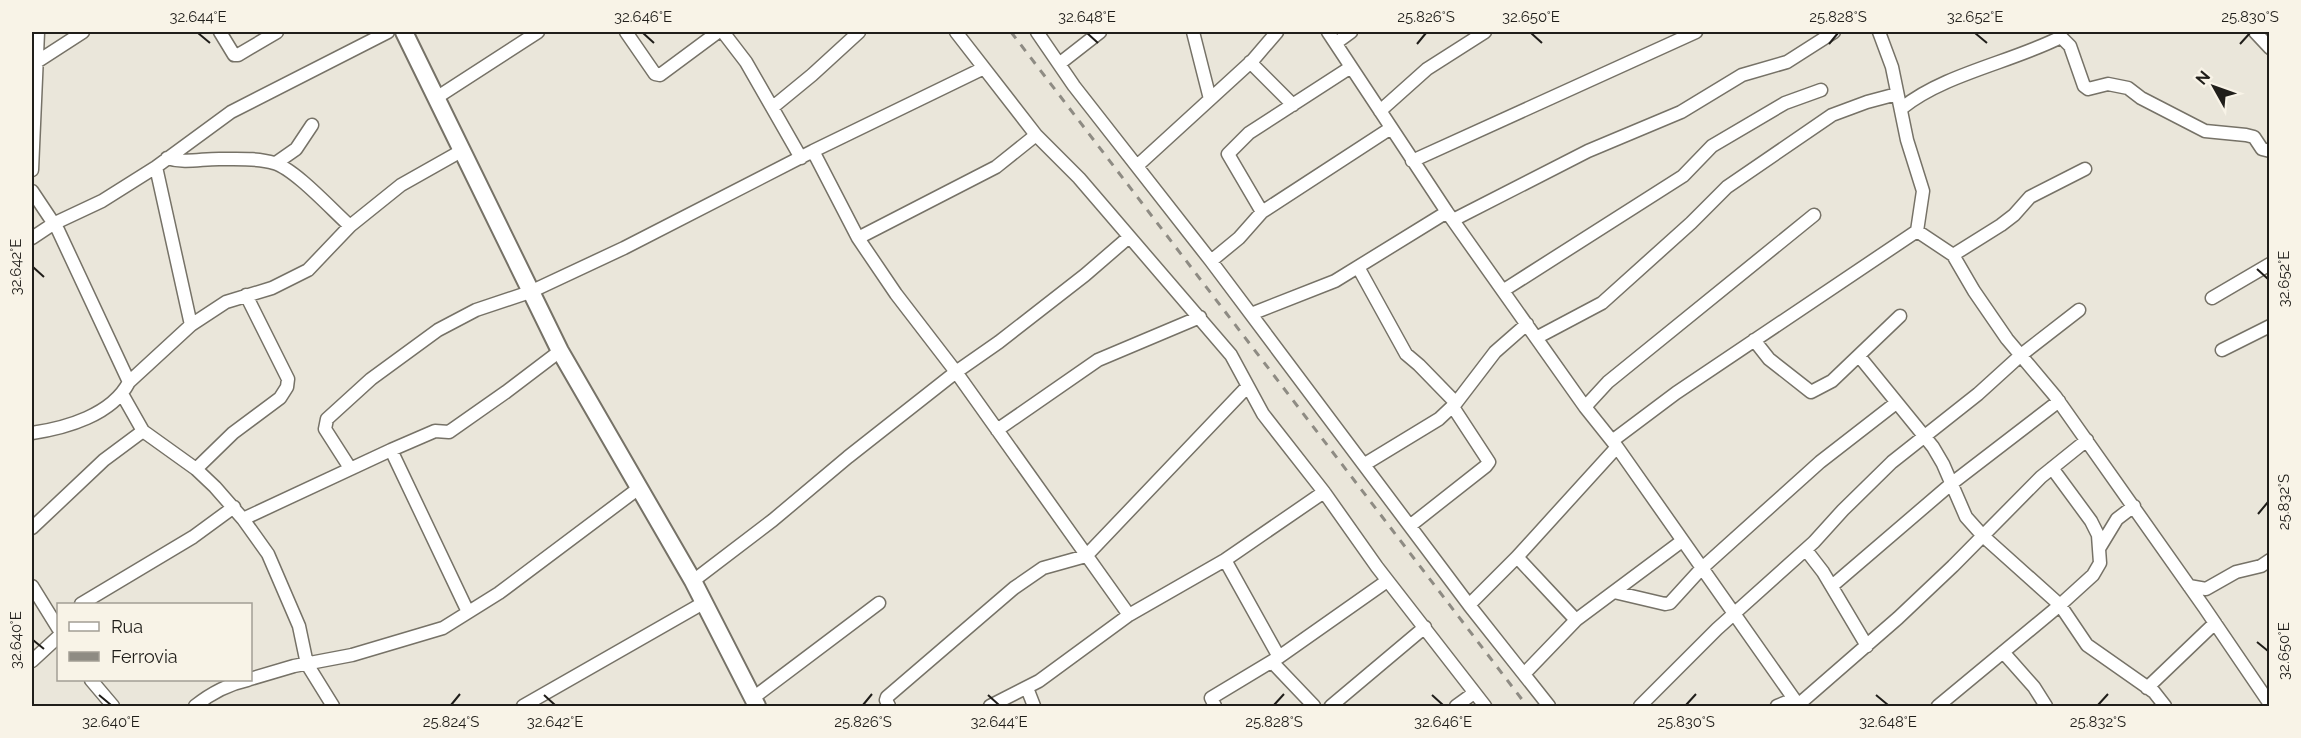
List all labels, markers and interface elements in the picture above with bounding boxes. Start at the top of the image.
text: 32.644°E [169,8,227,26]
text: 32.646°E [614,8,672,26]
text: 32.648°E [1058,8,1116,26]
text: 25.826°S [1397,8,1455,26]
text: 32.650°E [1502,8,1560,26]
text: 25.828°S [1809,8,1867,26]
text: 32.652°E [1947,8,2003,26]
text: 25.830°S [2221,8,2279,26]
north arrow [2184,57,2244,117]
text: N [2192,67,2214,88]
text: 32.642°E [7,239,25,295]
text: 32.652°E [2275,251,2293,307]
text: 25.832°S [2275,474,2293,530]
legend [57,603,252,681]
text: 32.640°E [7,611,25,669]
text: Rua [111,616,143,637]
text: 32.650°E [2275,622,2293,680]
text: Ferrovia [111,646,178,667]
text: 32.640°E [82,713,140,731]
text: 25.824°S [423,713,479,731]
text: 32.642°E [527,713,583,731]
text: 25.826°S [834,713,892,731]
text: 32.644°E [970,713,1028,731]
text: 25.828°S [1245,713,1303,731]
text: 32.646°E [1414,713,1472,731]
text: 25.830°S [1657,713,1715,731]
text: 32.648°E [1859,713,1917,731]
text: 25.832°S [2070,713,2126,731]

